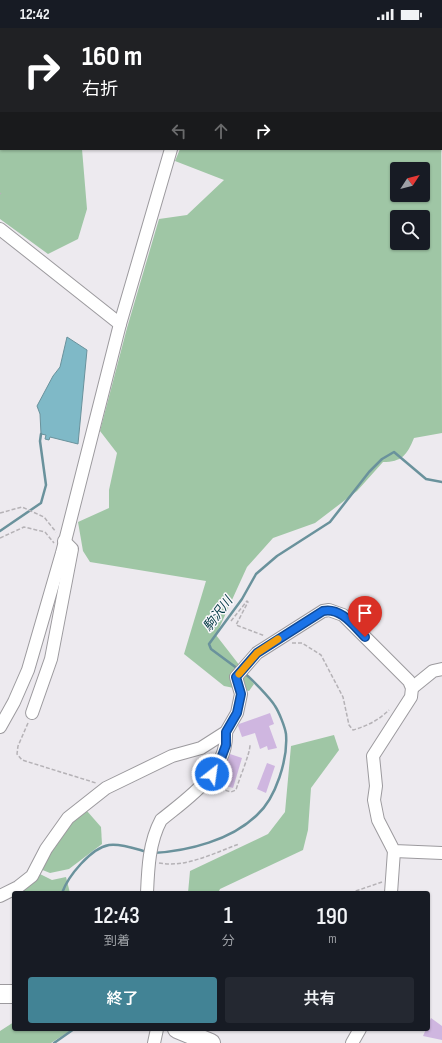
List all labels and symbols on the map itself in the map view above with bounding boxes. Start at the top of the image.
north arrow [390,162,430,202]
water label: 駒沢川 [200,592,237,634]
pin [348,596,382,637]
position arrow [191,753,233,795]

